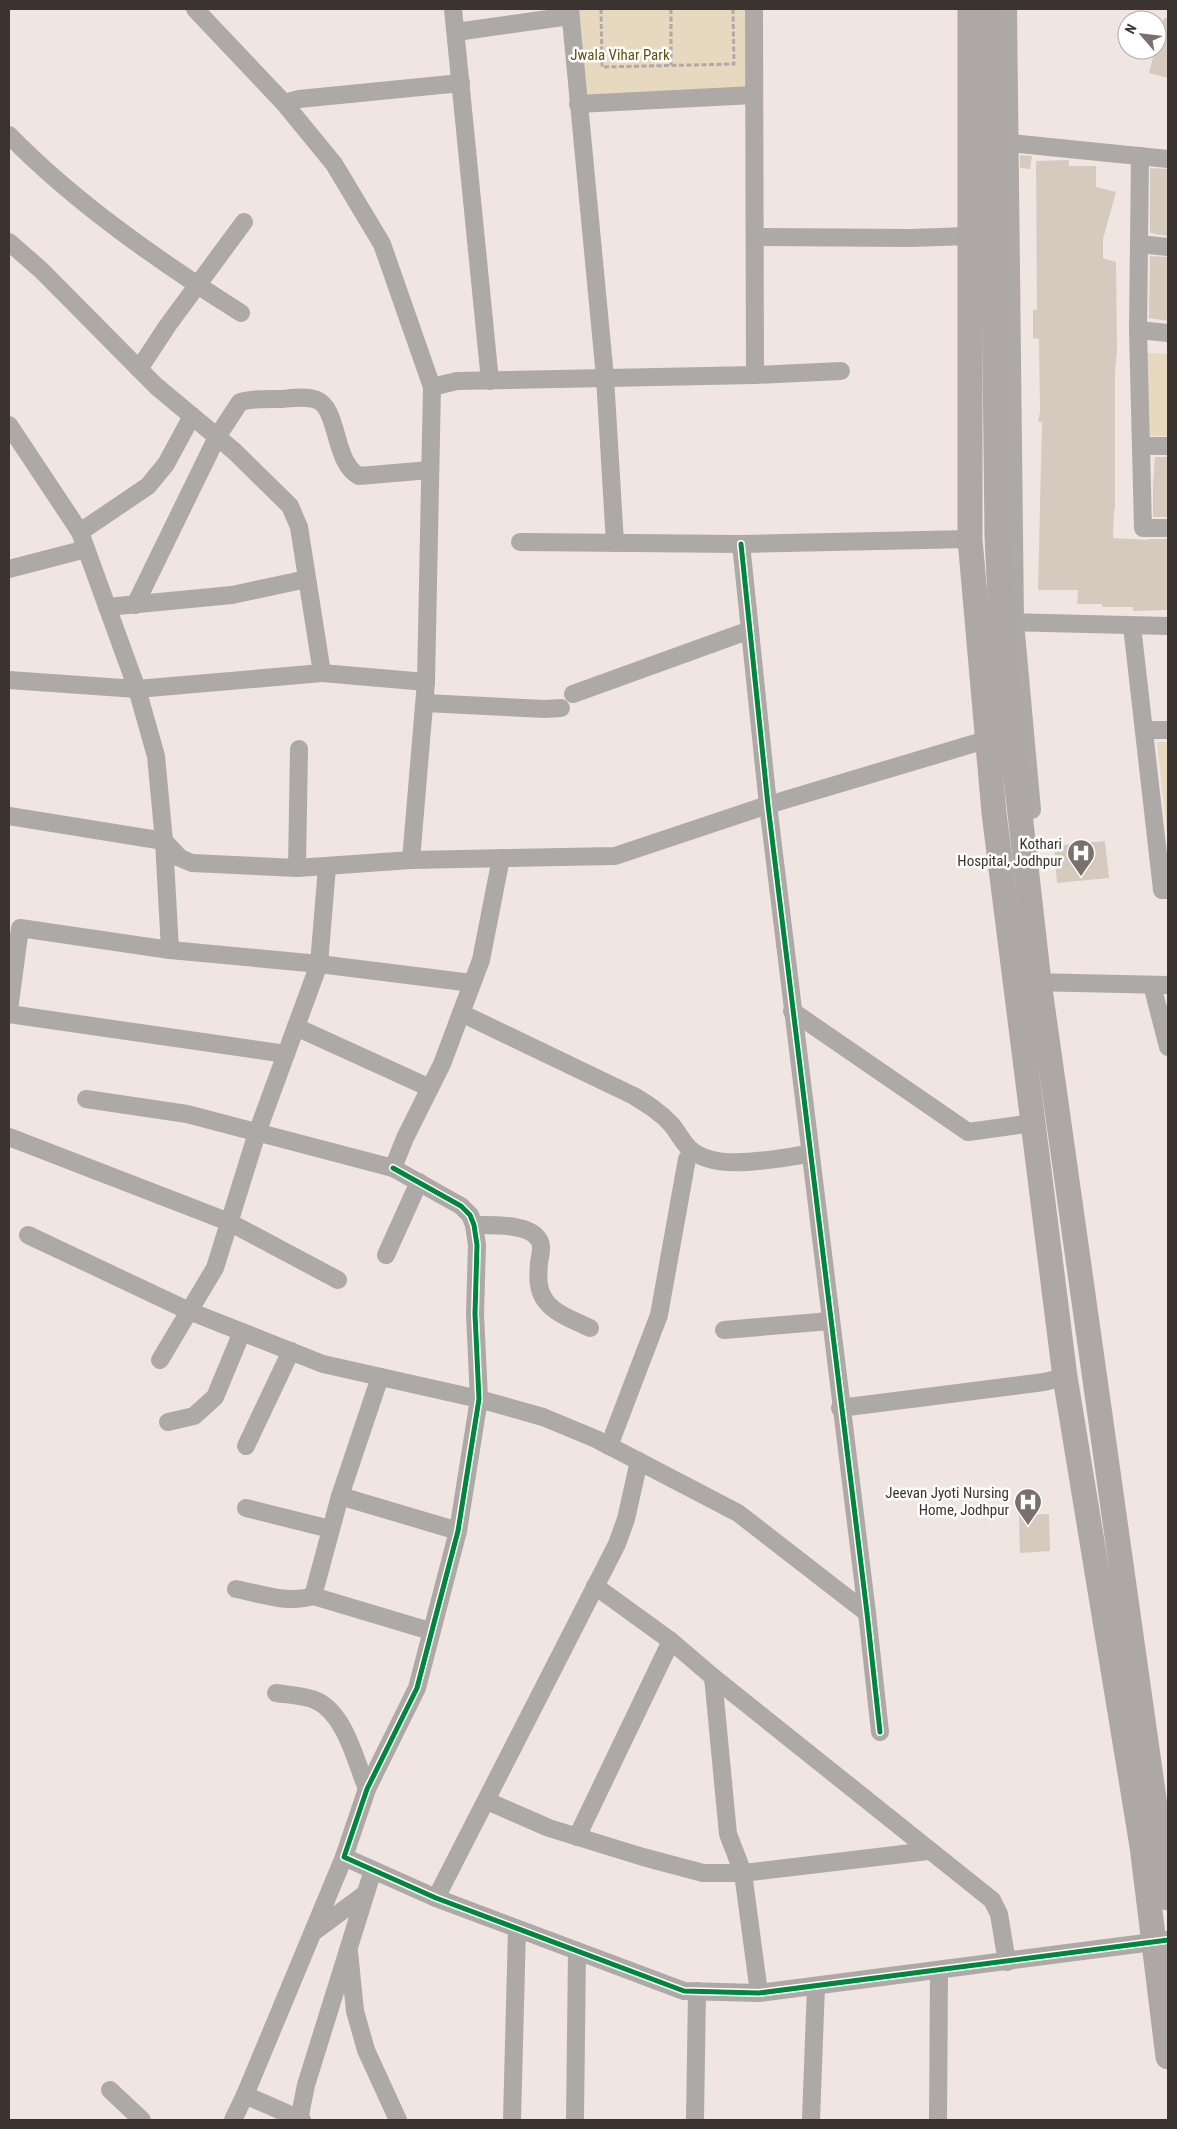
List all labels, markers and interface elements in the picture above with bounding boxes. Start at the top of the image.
north arrow [1117,10,1167,60]
text: N [1121,21,1140,36]
park label: Jwala Vihar Park [570,46,670,64]
place label: Kothari Hospital, Jodhpur [957,835,1062,870]
hospital icon: Kothari Hospital, Jodhpur [1066,838,1096,877]
place label: Jeevan Jyoti Nursing Home, Jodhpur [885,1484,1009,1519]
hospital icon: Jeevan Jyoti Nursing Home, Jodhpur [1013,1487,1043,1526]

